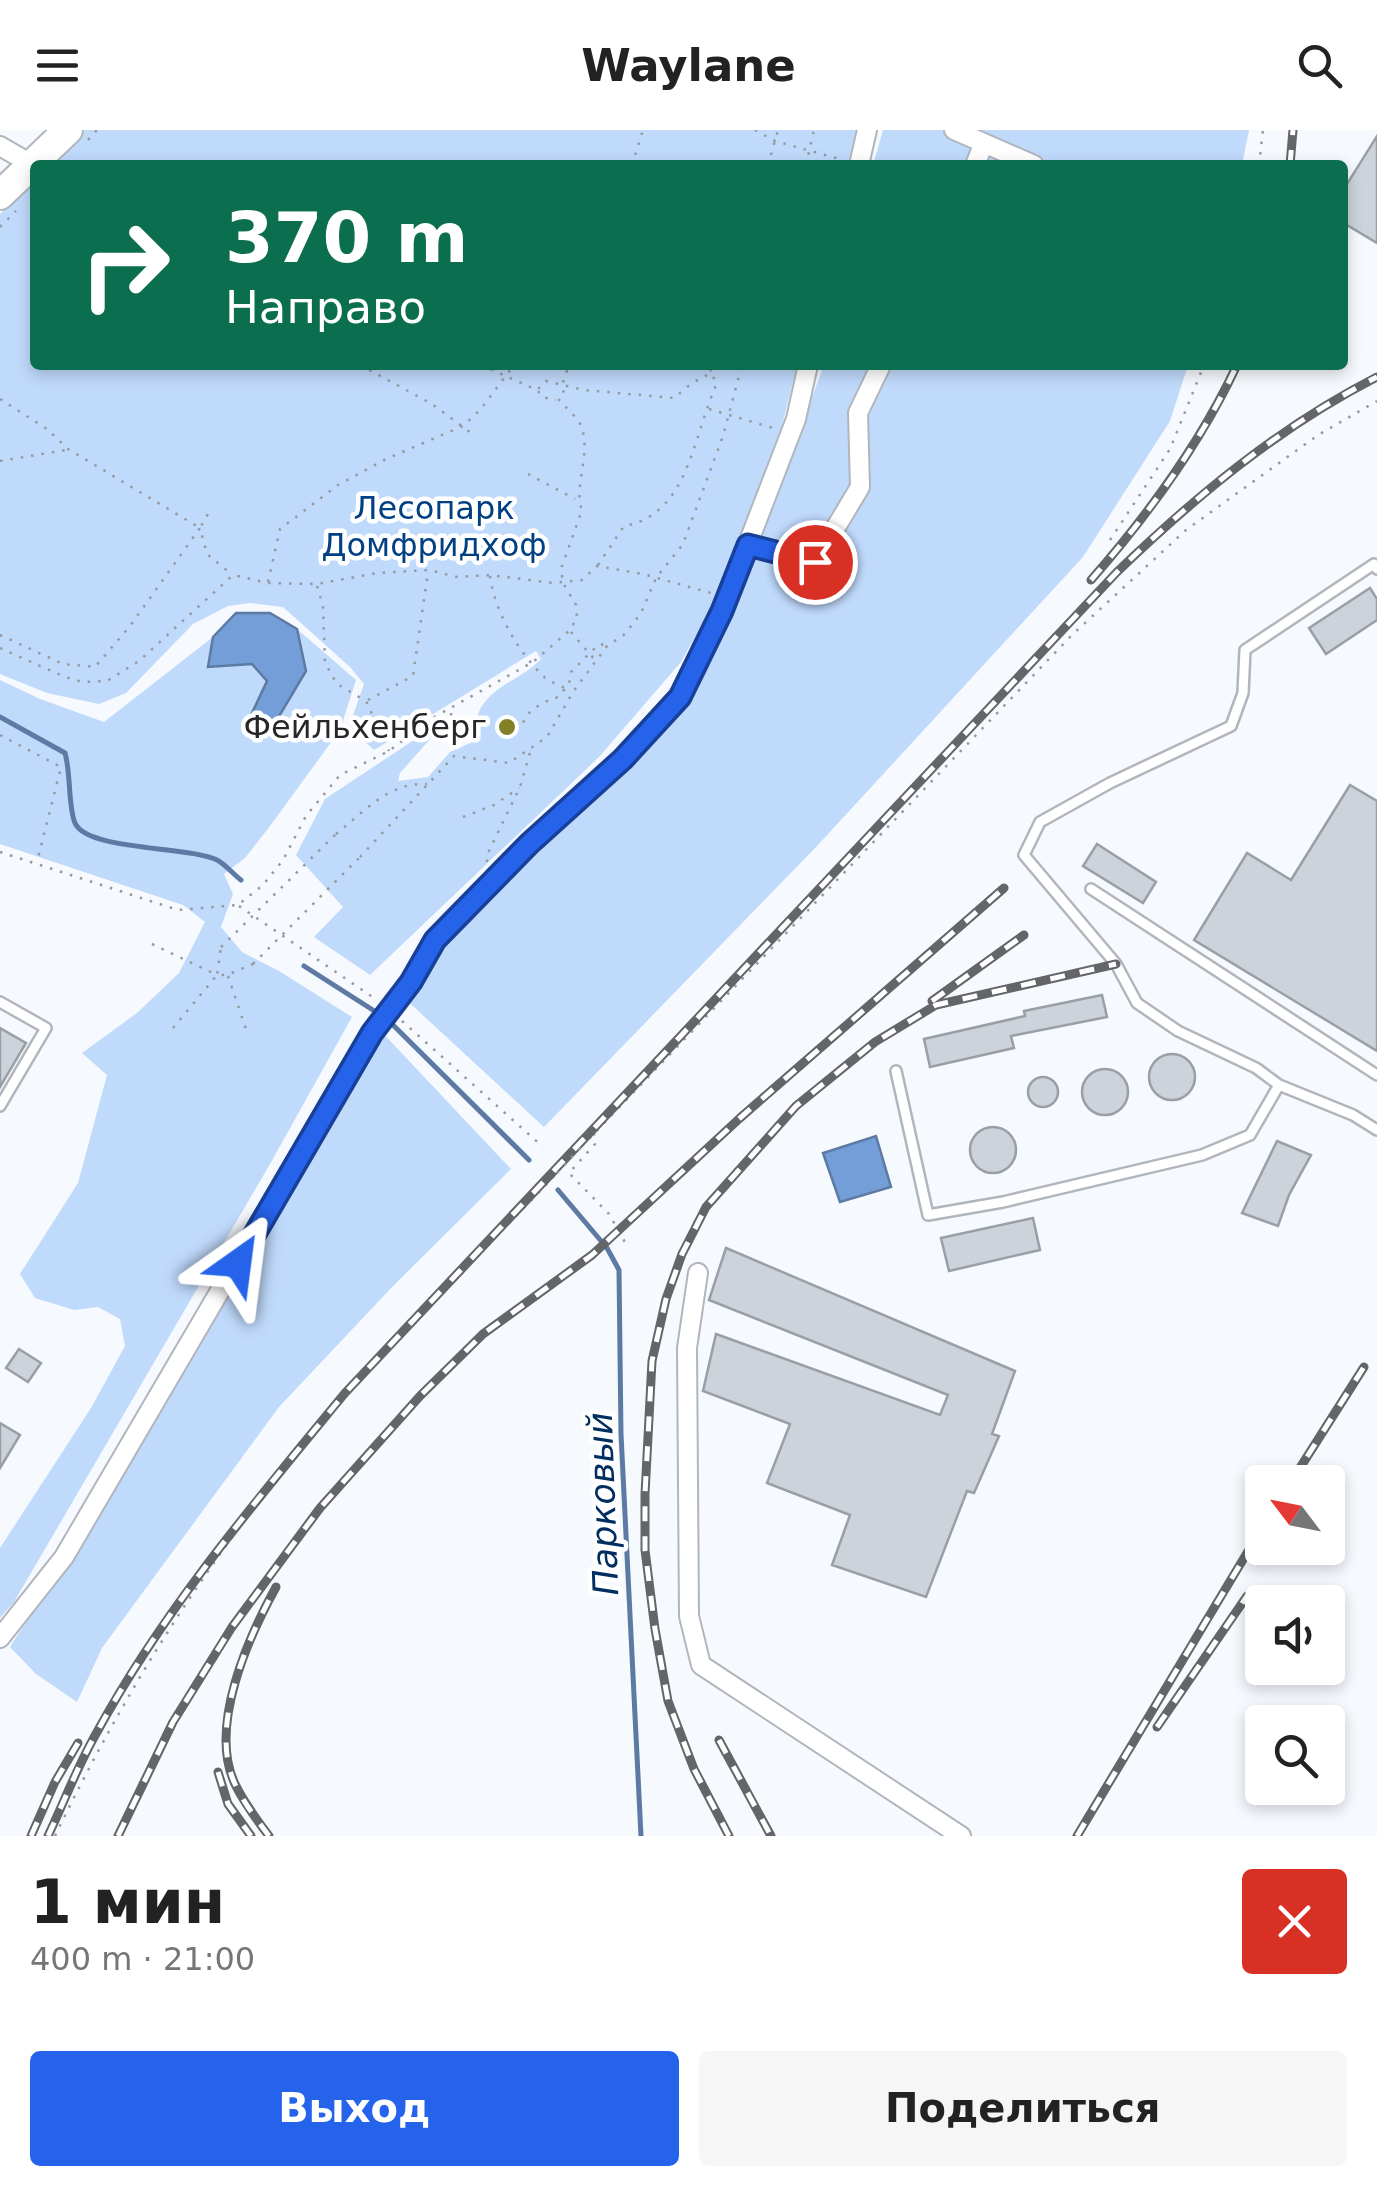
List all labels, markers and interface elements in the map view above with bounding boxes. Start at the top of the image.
icon: menu [30,38,85,93]
icon: search [1292,38,1347,93]
text: Waylane [581,39,796,92]
text: 370 m [225,197,468,279]
icon: right [60,200,190,330]
text: Направо [225,281,426,334]
park label: Лесопарк Домфридхоф [321,489,547,564]
pin [773,520,858,605]
icon: arrive [788,535,843,590]
place label: Фейльхенберг [244,708,487,746]
marker: Фейльхенберг [496,716,518,738]
position arrow [186,1211,290,1315]
water label: Парковый [580,1412,626,1596]
north arrow [1245,1465,1345,1565]
map controls [1245,1465,1345,1805]
button: sound [1245,1585,1345,1685]
button: search [1245,1705,1345,1805]
text: 1 мин [30,1867,225,1937]
button: close [1242,1869,1347,1974]
text: 400 m · 21:00 [30,1940,255,1978]
button: Выход [30,2051,679,2166]
button: Поделиться [699,2051,1347,2166]

